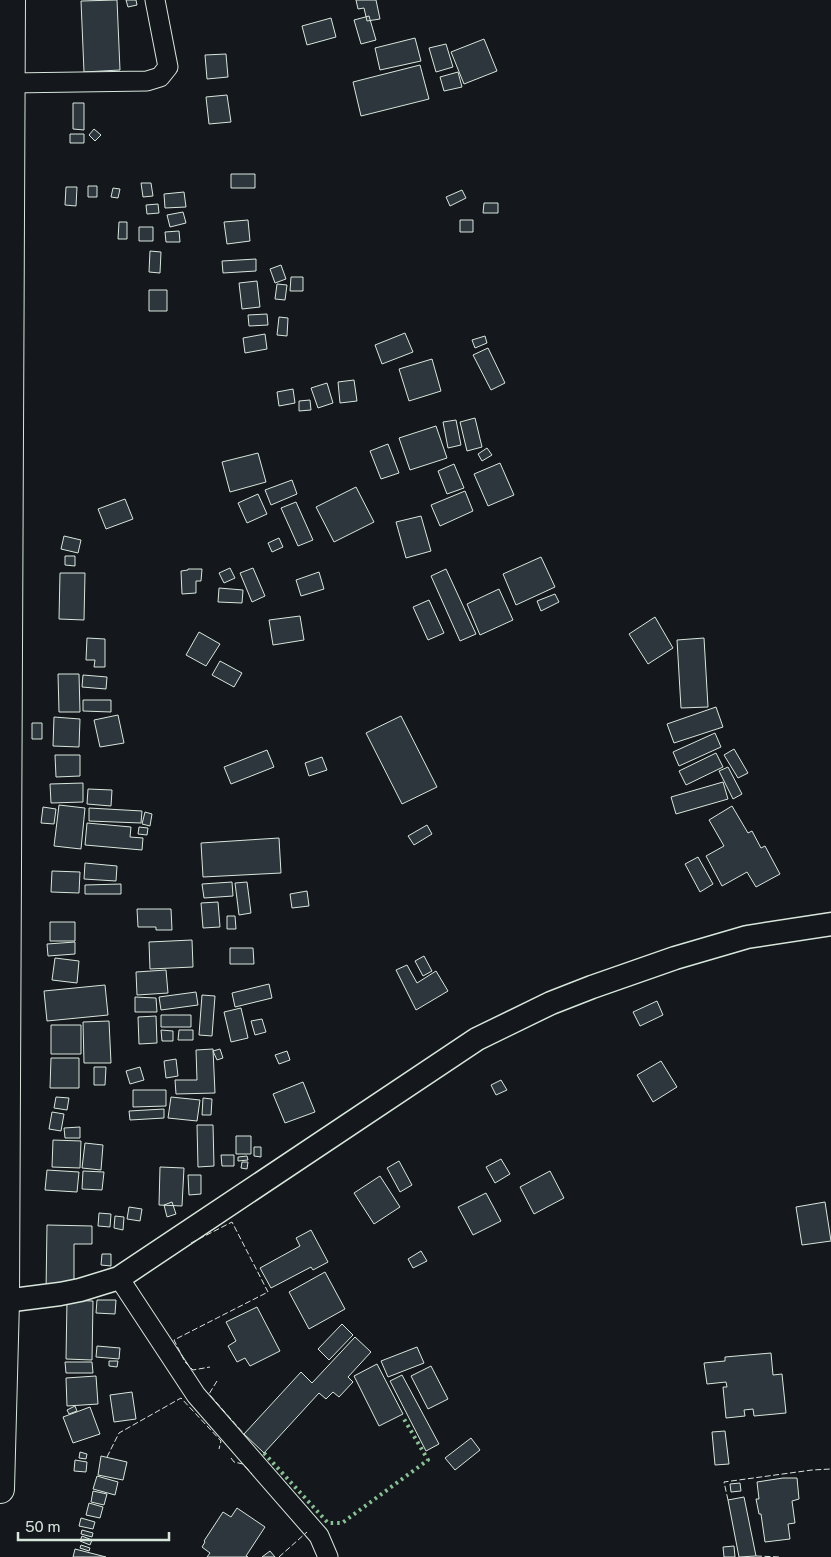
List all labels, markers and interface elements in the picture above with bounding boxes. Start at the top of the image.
scale bar [18,1510,169,1542]
text: 50 m [25,1518,60,1535]

